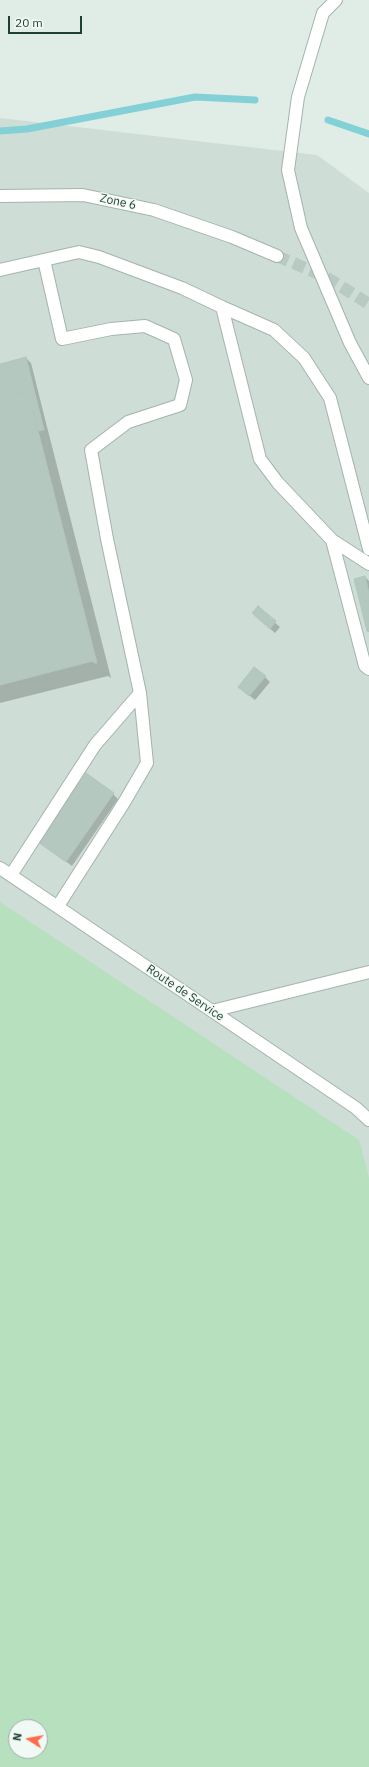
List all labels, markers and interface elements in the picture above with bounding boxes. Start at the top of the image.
scale bar [10,8,84,34]
text: 20 m [15,15,43,30]
street label: Zone 6 [98,191,138,213]
street label: Route de Service [143,962,227,1024]
north arrow [8,1719,48,1759]
text: N [10,1732,25,1742]

